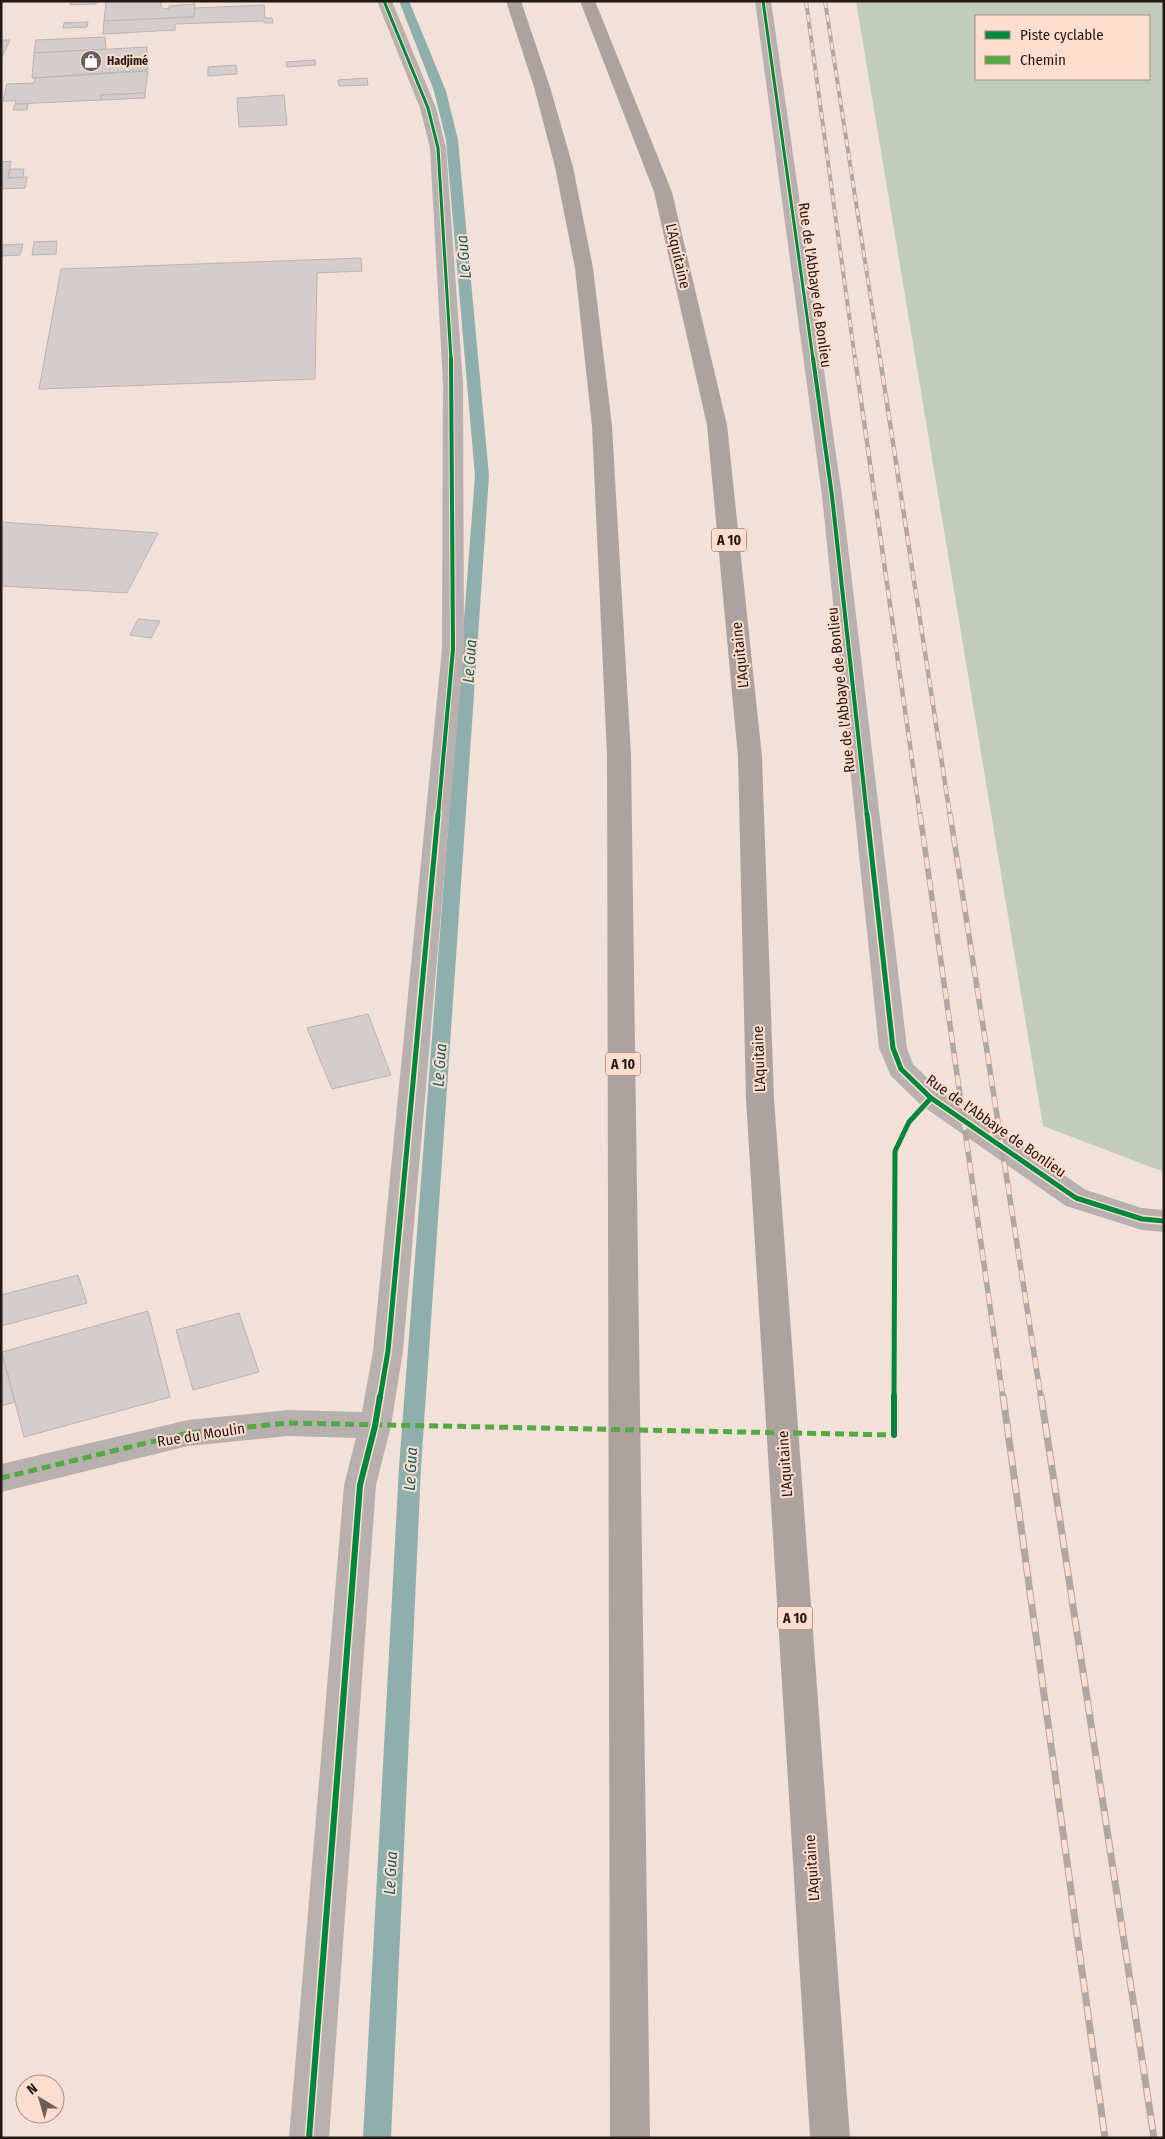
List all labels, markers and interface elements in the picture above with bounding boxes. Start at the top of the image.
legend [975,15,1150,80]
text: Piste cyclable [1020,26,1104,44]
shop icon: Hadjimé [79,49,103,73]
text: Chemin [1020,51,1066,69]
place label: Hadjimé [107,54,148,68]
street label: Rue de l'Abbaye de Bonlieu [794,201,836,369]
street label: L'Aquitaine [662,222,694,290]
water label: Le Gua [452,234,475,280]
road number: A 10 [712,528,746,552]
street label: Rue de l'Abbaye de Bonlieu [823,606,859,774]
street label: L'Aquitaine [728,621,752,689]
water label: Le Gua [458,639,480,683]
street label: L'Aquitaine [749,1025,769,1093]
water label: Le Gua [428,1043,450,1087]
road number: A 10 [606,1052,640,1076]
street label: Rue de l'Abbaye de Bonlieu [923,1071,1069,1181]
street label: Rue du Moulin [156,1419,246,1451]
street label: L'Aquitaine [774,1430,796,1498]
water label: Le Gua [400,1447,421,1491]
road number: A 10 [778,1606,812,1630]
street label: L'Aquitaine [801,1834,823,1902]
water label: Le Gua [380,1851,401,1895]
north arrow [15,2074,65,2124]
text: N [24,2080,41,2098]

